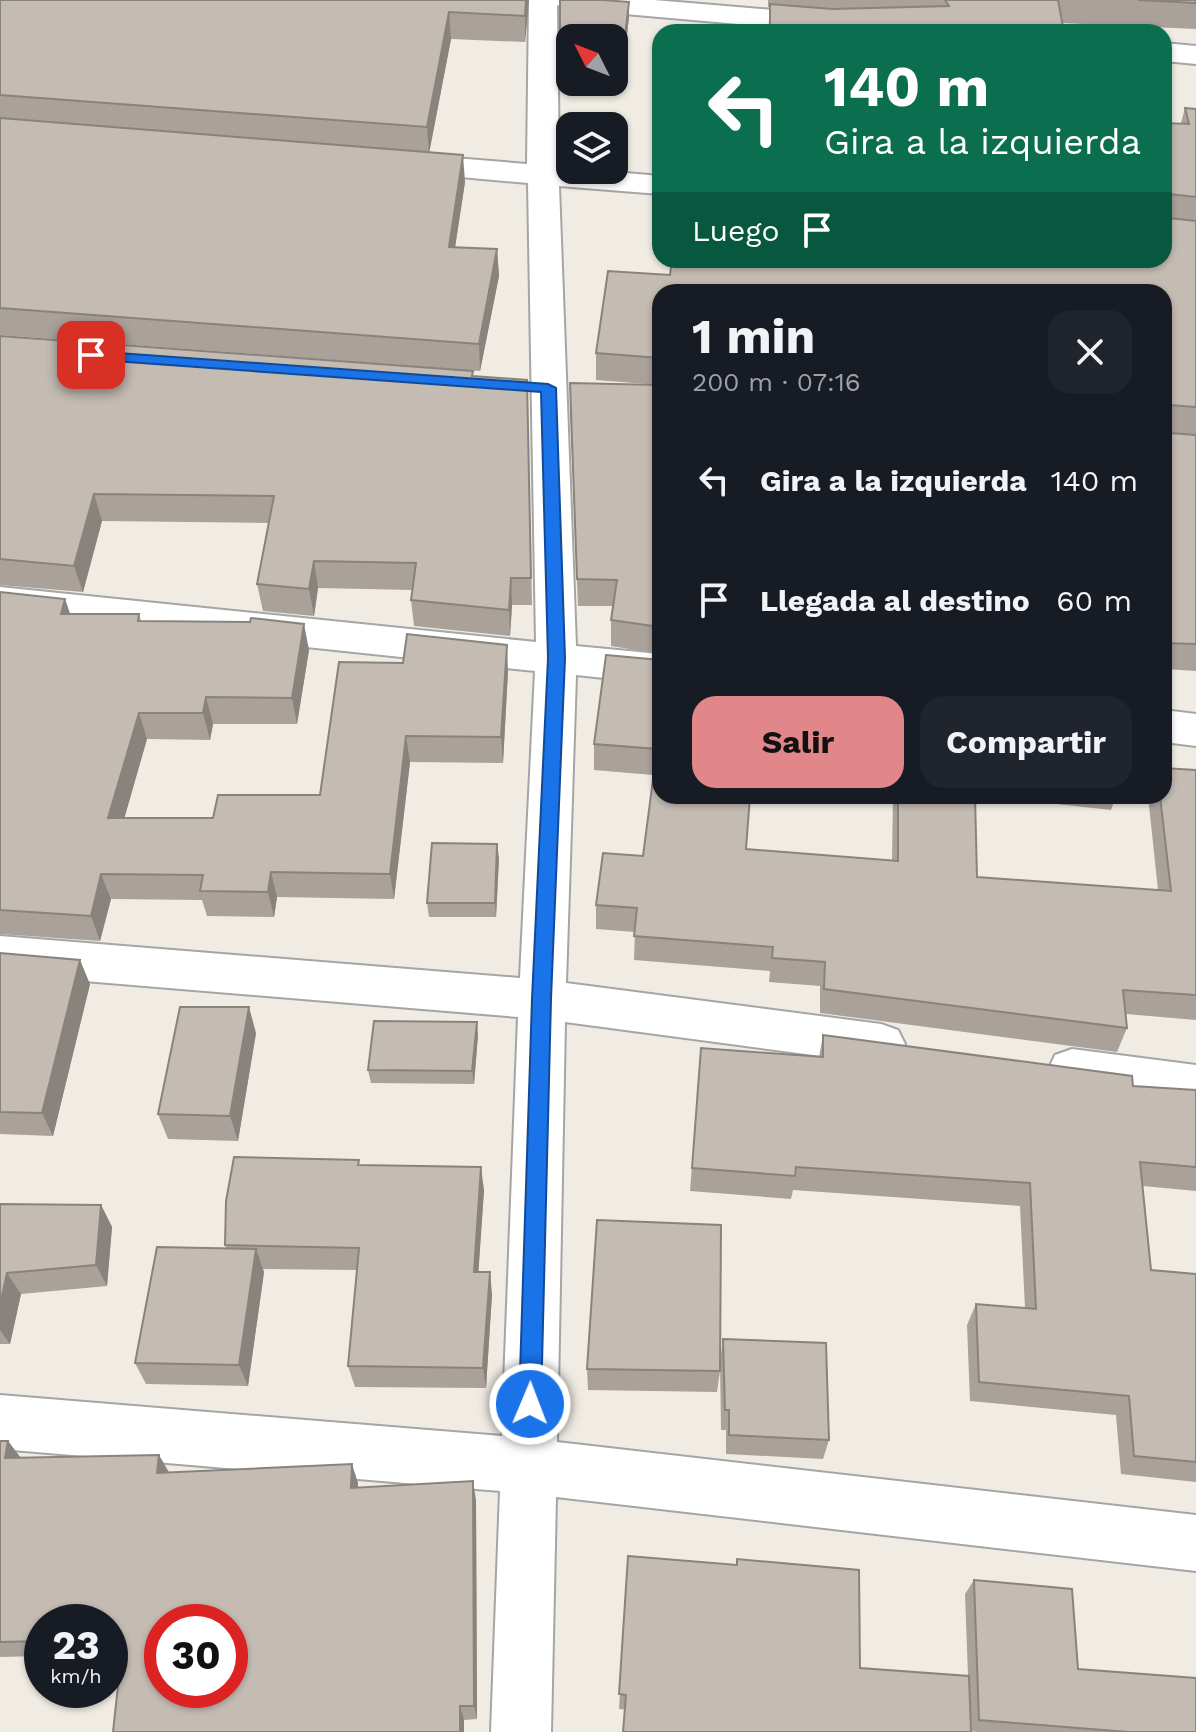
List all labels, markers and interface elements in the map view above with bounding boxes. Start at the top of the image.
north arrow [556,24,628,96]
map controls [556,24,628,184]
text: 140 m [824,54,989,120]
icon: left [692,56,796,160]
button: layers [556,112,628,184]
text: Gira a la izquierda [824,121,1141,163]
icon: arrive [795,208,839,252]
text: Luego [692,213,779,248]
text: 1 min [692,308,815,365]
button: close [1048,310,1132,394]
pin [57,321,125,389]
icon: arrive [69,333,113,377]
text: 200 m · 07:16 [692,367,861,397]
icon: left [692,458,736,502]
text: Gira a la izquierda [760,463,1027,498]
text: 140 m [1051,463,1138,498]
icon: arrive [692,578,736,622]
text: Llegada al destino [760,583,1030,618]
text: 60 m [1056,583,1132,618]
button: Salir [692,696,904,788]
button: Compartir [920,696,1132,788]
position arrow [488,1362,572,1446]
speed limit sign: 30 [144,1604,248,1708]
text: 23 [52,1622,100,1669]
text: km/h [50,1664,102,1688]

